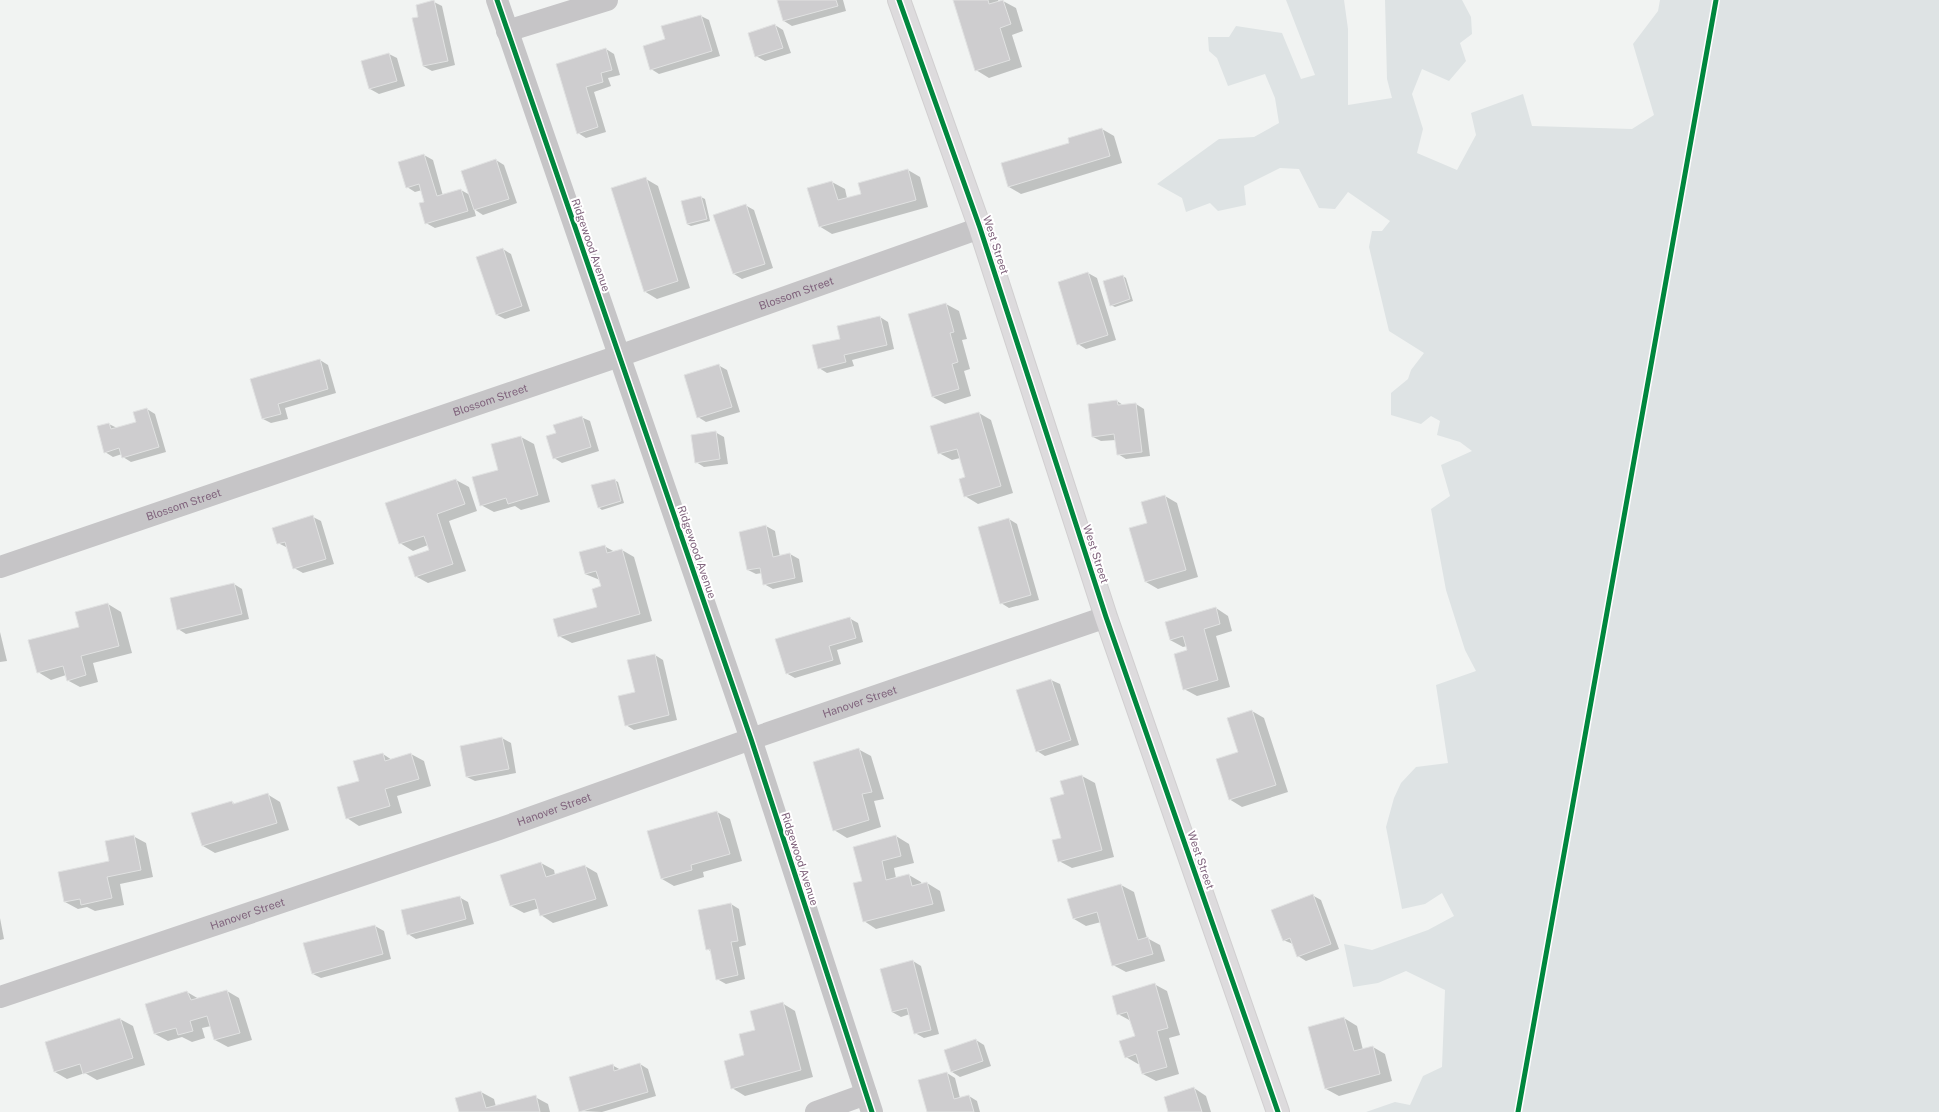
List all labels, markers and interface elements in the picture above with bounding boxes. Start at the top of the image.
street label: Ridgewood Avenue [569,197,613,293]
street label: West Street [981,214,1011,276]
street label: Blossom Street [757,274,835,312]
street label: Blossom Street [451,382,529,418]
street label: Blossom Street [145,486,223,523]
street label: Ridgewood Avenue [675,504,719,600]
street label: West Street [1081,523,1111,585]
street label: Hanover Street [821,683,898,720]
street label: Hanover Street [515,791,593,828]
street label: Ridgewood Avenue [779,811,821,907]
street label: West Street [1185,829,1217,891]
street label: Hanover Street [209,896,286,932]

